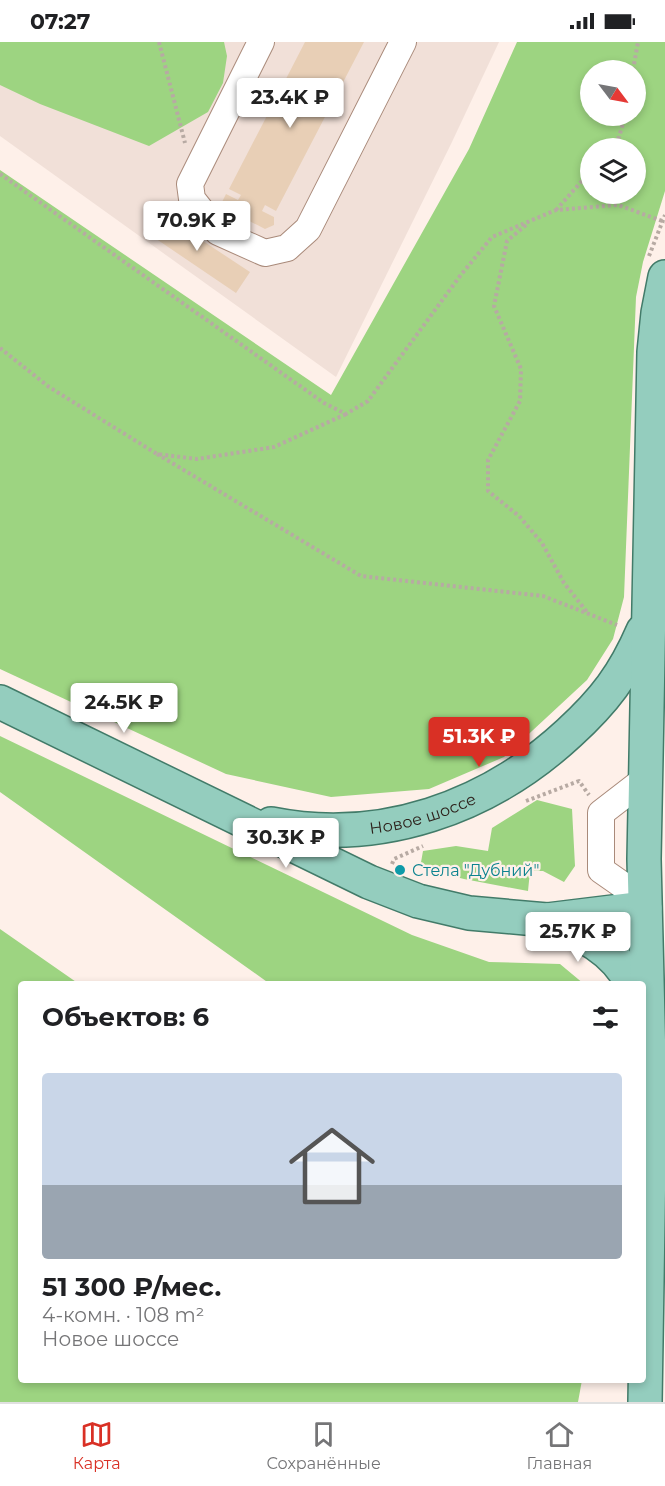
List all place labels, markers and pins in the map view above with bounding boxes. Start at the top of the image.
pin: 23.4K ₽ [235,78,345,129]
pin: 70.9K ₽ [142,201,252,252]
pin: 24.5K ₽ [69,683,179,734]
pin: 51.3K ₽ [424,717,534,768]
pin: 30.3K ₽ [231,818,341,869]
place label: Стела "Дубний" [412,861,539,880]
marker: Стела "Дубний" [393,863,407,877]
pin: 25.7K ₽ [523,912,633,963]

